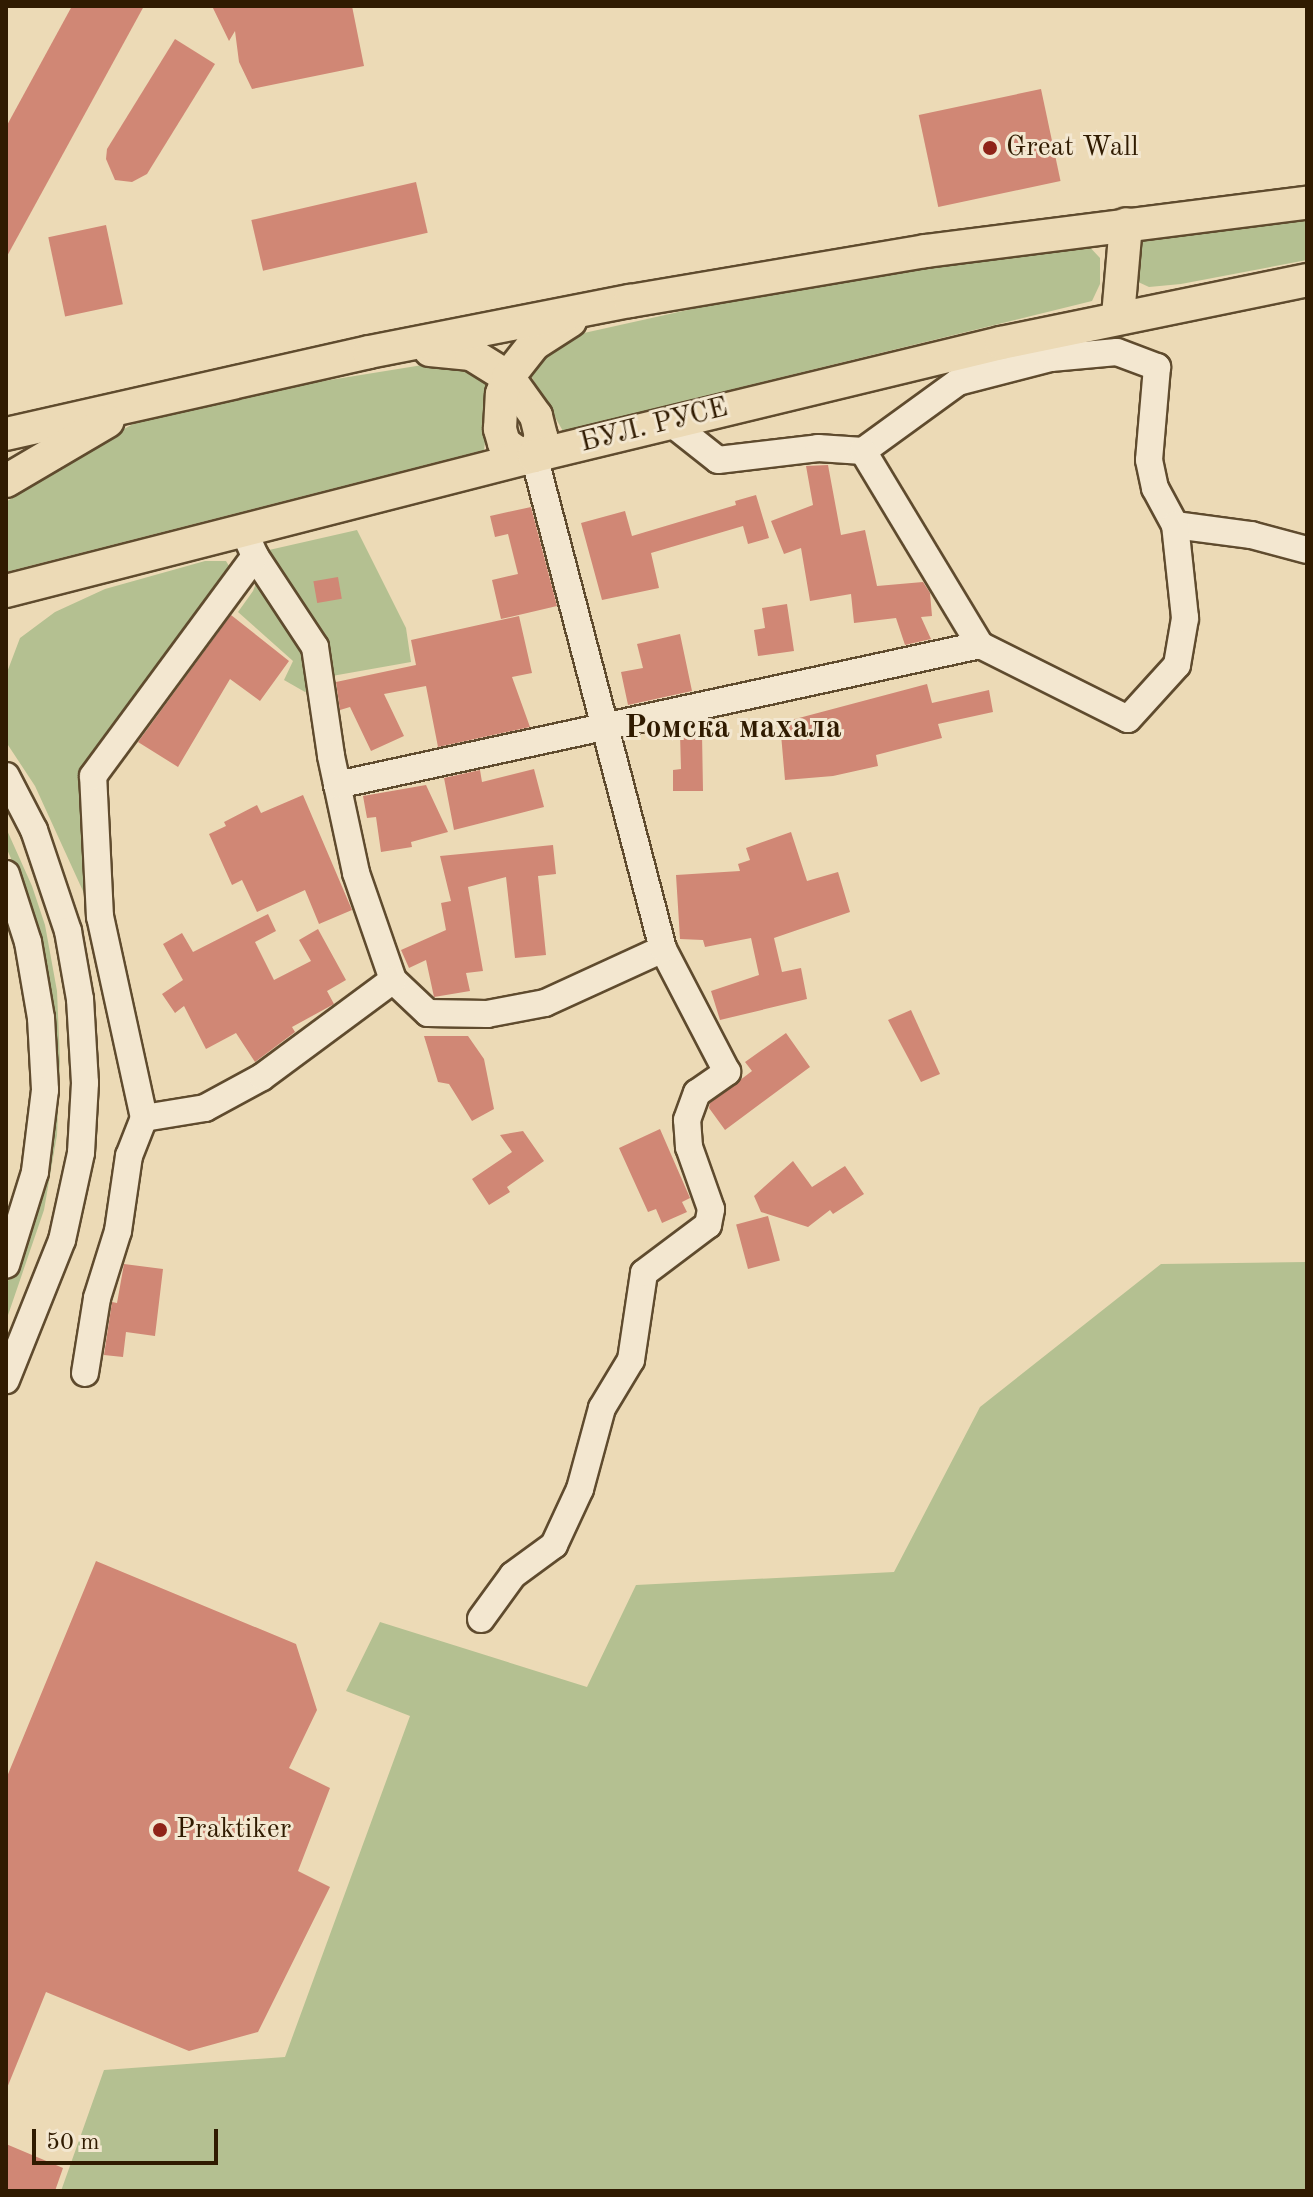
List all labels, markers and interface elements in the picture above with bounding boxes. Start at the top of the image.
place label: Great Wall [1006,131,1139,165]
marker: Great Wall [981,139,999,157]
street label: БУЛ. РУСЕ [577,391,731,461]
district label: Ромска махала [624,710,842,748]
place label: Praktiker [176,1813,291,1847]
marker: Praktiker [151,1821,169,1839]
scale bar [36,2113,222,2163]
text: 50 m [46,2131,100,2155]

